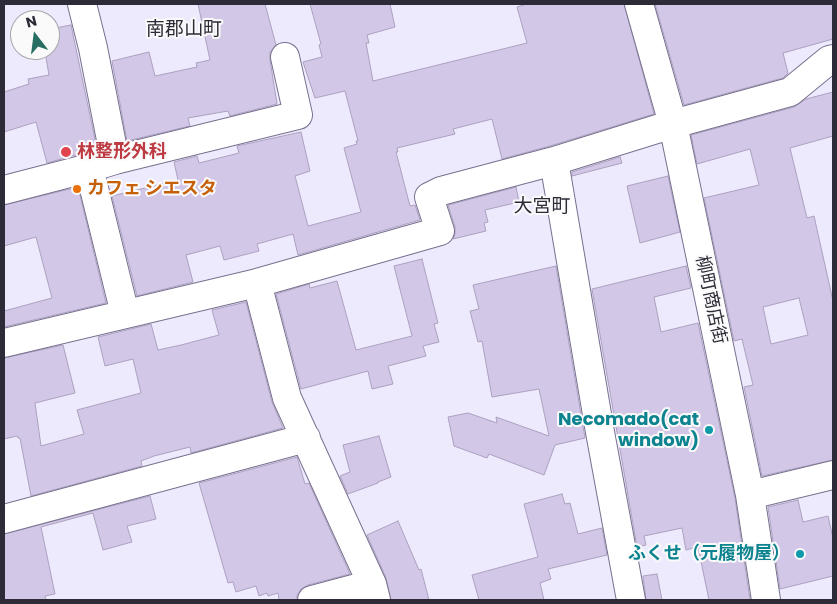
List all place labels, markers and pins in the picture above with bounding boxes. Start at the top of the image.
place label: 林整形外科 [77,141,167,163]
marker: 林整形外科 [59,145,73,159]
place label: カフェ シエスタ [87,178,217,200]
marker: カフェ シエスタ [71,183,83,195]
place label: Necomado(cat window) [558,409,699,452]
marker: Necomado(cat window) [703,424,715,436]
place label: ふくせ（元履物屋） [628,543,790,565]
marker: ふくせ（元履物屋） [794,548,806,560]

